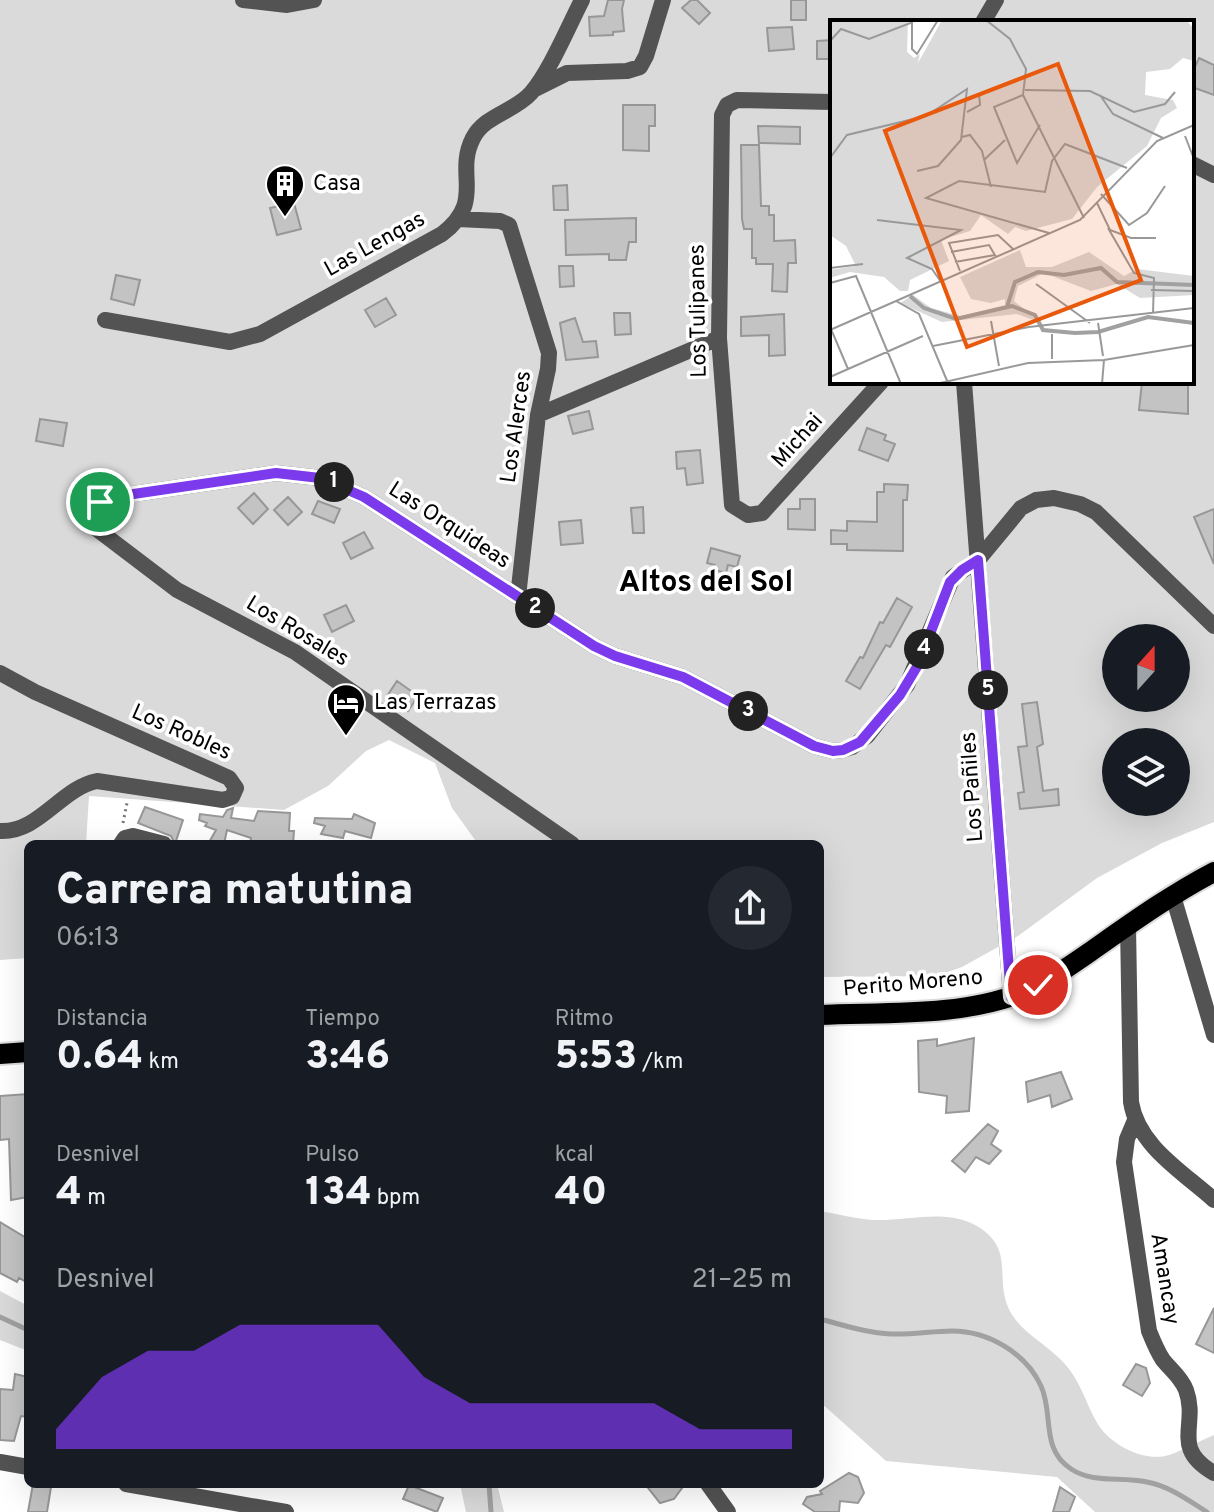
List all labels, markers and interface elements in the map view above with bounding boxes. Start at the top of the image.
inset map [830,20,1194,384]
building icon: Casa [264,163,306,218]
place label: Casa [313,171,360,198]
street label: Las Lengas [320,206,430,284]
street label: Los Tulipanes [684,244,714,378]
street label: Los Alerces [496,369,538,485]
street label: Michai [767,408,829,474]
pin: 1 [314,462,354,502]
pin [66,468,134,536]
text: 1 [330,468,338,495]
street label: Las Orquideas [383,477,515,575]
icon: arrive [78,480,122,524]
district label: Altos del Sol [619,565,793,602]
pin: 2 [515,588,555,628]
street label: Los Rosales [241,591,353,673]
text: 2 [528,594,542,621]
north arrow [1102,624,1190,712]
map controls [1102,624,1190,816]
pin: 4 [904,629,944,669]
text: 4 [917,635,931,662]
pin: 5 [968,670,1008,710]
text: 5 [981,676,995,703]
hotel icon: Las Terrazas [325,682,367,737]
place label: Las Terrazas [374,690,497,717]
pin: 3 [728,691,768,731]
text: 3 [741,697,755,724]
street label: Los Robles [127,699,235,767]
button: layers [1102,728,1190,816]
street label: Los Pañiles [956,731,990,843]
text: Carrera matutina [56,864,413,920]
button: share [708,866,792,950]
text: 06:13 [56,922,119,955]
pin [1004,951,1072,1019]
icon: check [1016,963,1060,1007]
street label: Perito Moreno [842,964,984,1004]
text: Distancia [56,1006,148,1033]
text: Tiempo [305,1006,380,1033]
text: Ritmo [555,1006,614,1033]
text: 0.64 [56,1033,143,1083]
text: 3:46 [305,1033,390,1083]
text: 5:53 [555,1033,637,1083]
text: km [143,1049,179,1076]
text: /km [637,1049,683,1076]
text: Desnivel [56,1142,139,1169]
text: Pulso [305,1142,359,1169]
text: kcal [555,1142,594,1169]
text: 4 [56,1169,82,1219]
text: 134 [305,1169,372,1219]
text: 40 [555,1169,607,1219]
text: m [82,1185,106,1212]
text: bpm [372,1185,420,1212]
street label: Amancay [1143,1231,1185,1327]
text: Desnivel [56,1264,155,1297]
text: 21–25 m [692,1264,792,1297]

